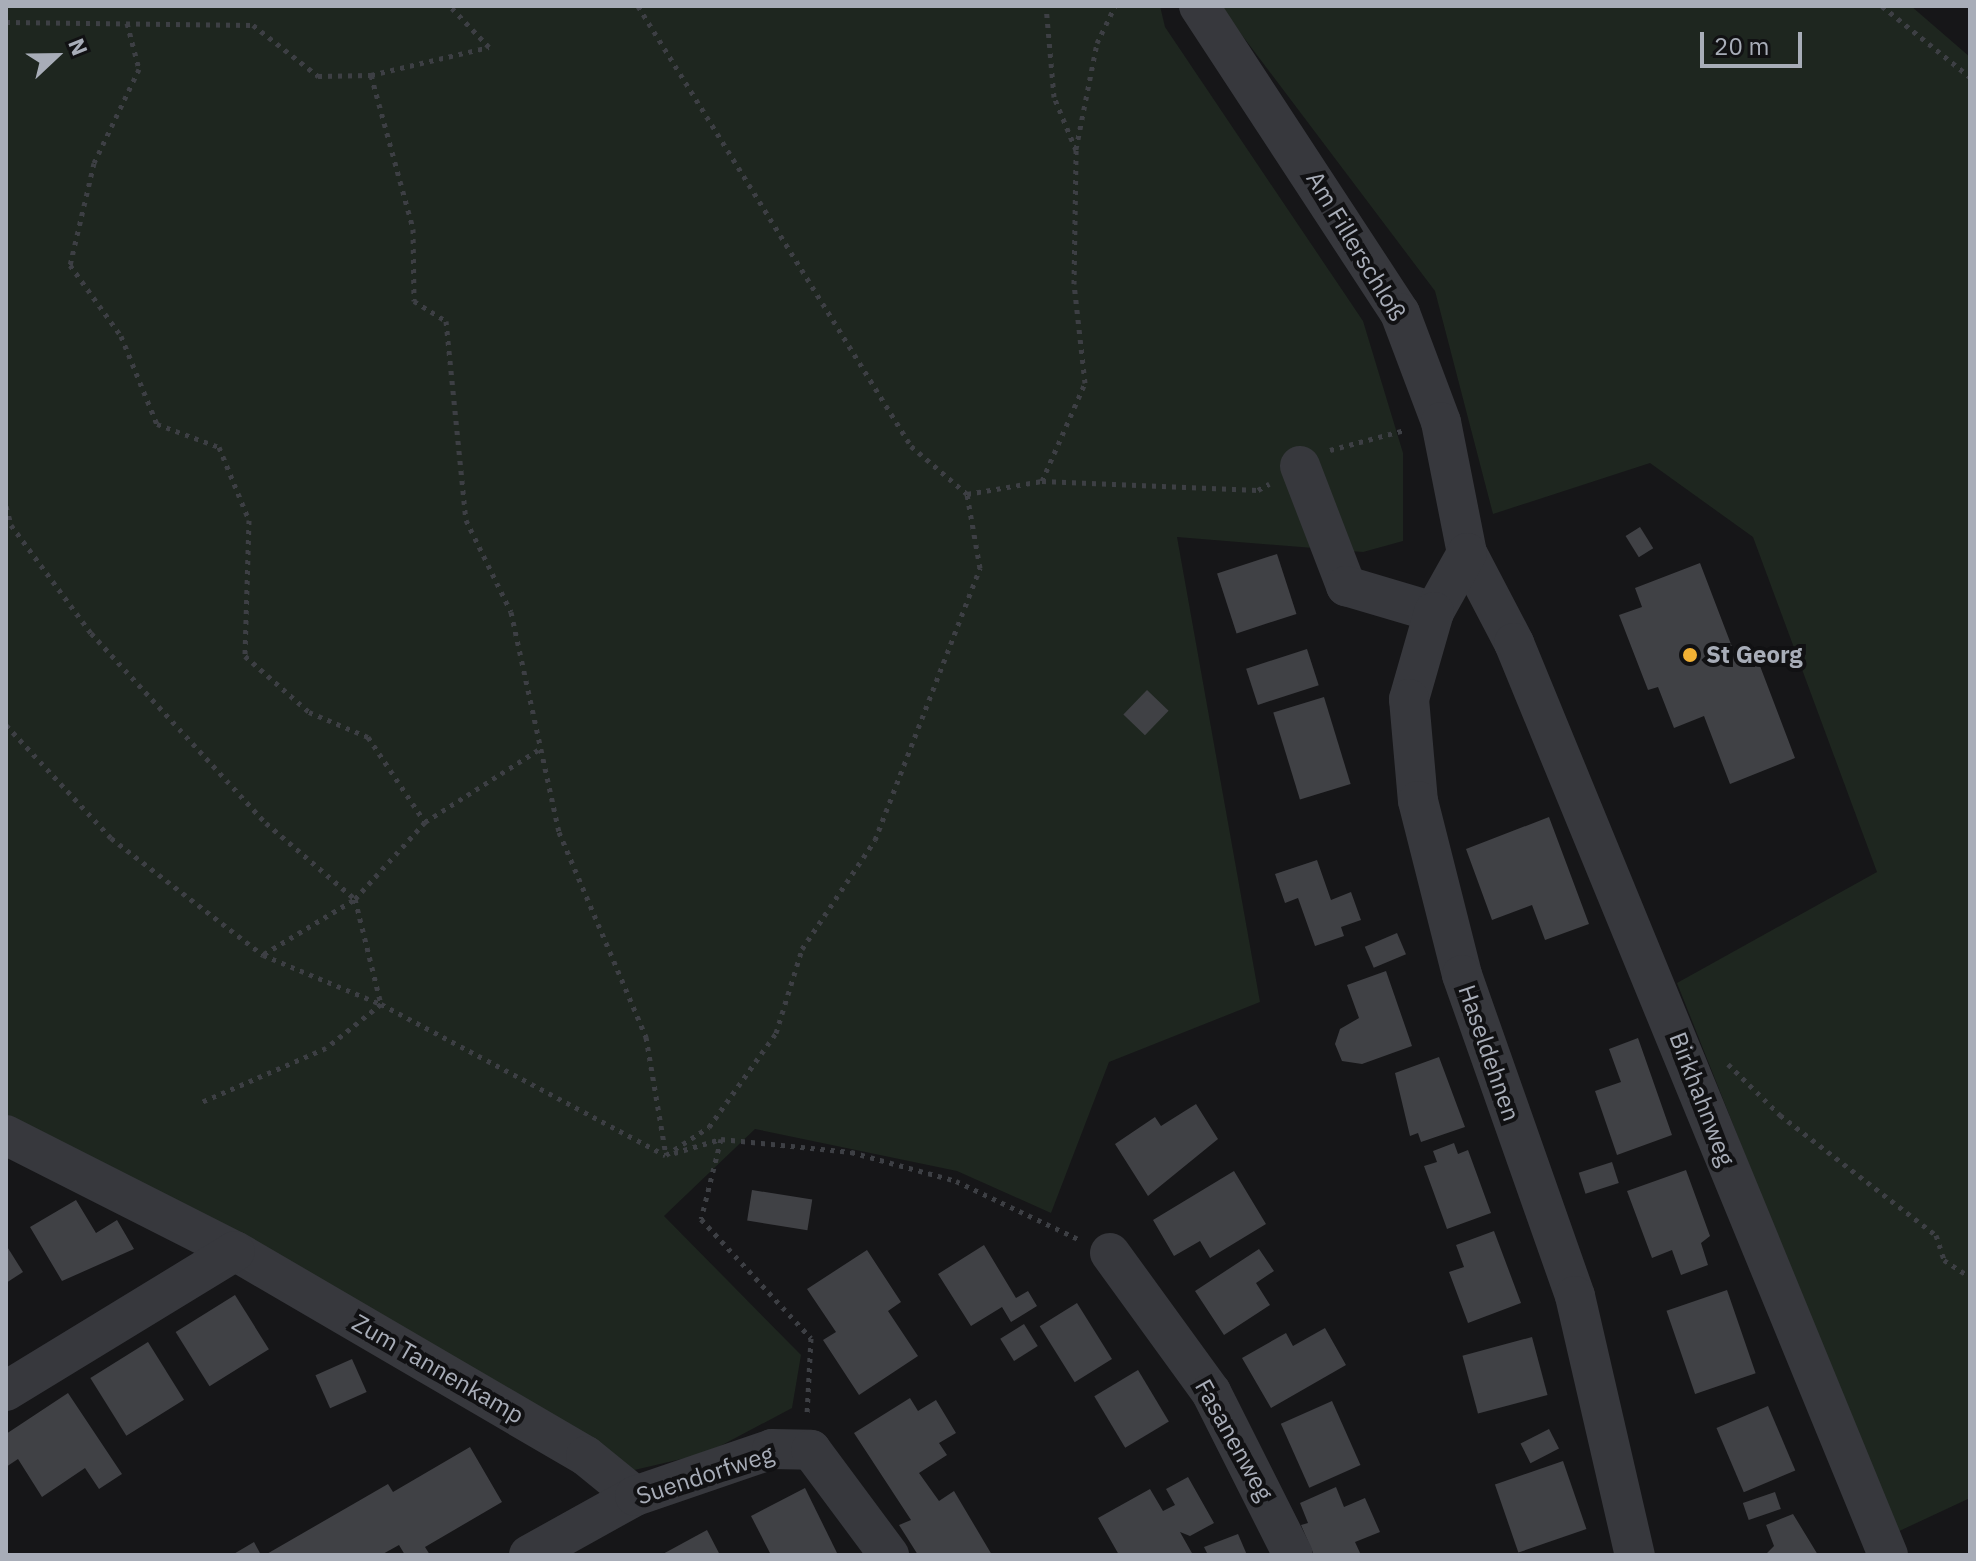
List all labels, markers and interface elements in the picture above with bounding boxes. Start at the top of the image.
north arrow [16,16,96,96]
scale bar [1704,16,1806,66]
text: 20 m [1714,30,1769,62]
text: N [62,34,95,60]
street label: Am Fillerschloß [1300,166,1412,326]
place label: St Georg [1706,641,1803,669]
marker: St Georg [1681,646,1699,664]
street label: Haseldehnen [1452,981,1526,1125]
street label: Birkhahnweg [1663,1028,1741,1170]
street label: Zum Tannenkamp [347,1308,529,1430]
street label: Fasanenweg [1189,1374,1279,1506]
street label: Suendorfweg [633,1439,777,1511]

